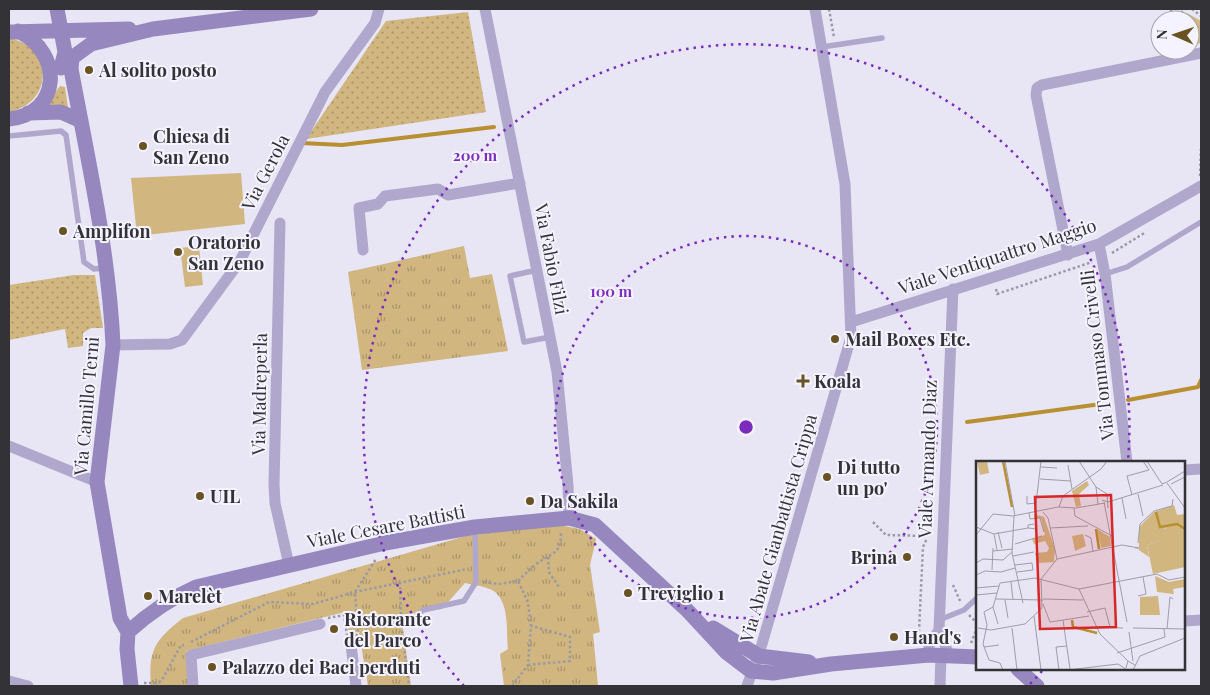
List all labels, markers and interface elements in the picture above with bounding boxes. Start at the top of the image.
north arrow [1150,10,1200,60]
text: N [1152,29,1171,40]
place label: Al solito posto [98,58,217,82]
marker: Al solito posto [83,64,95,76]
place label: Chiesa di San Zeno [153,124,230,169]
street label: Via Gerola [235,130,294,215]
marker: Chiesa di San Zeno [137,140,149,152]
text: 200 m [453,145,498,165]
street label: Via Fabio Filzi [529,200,575,317]
street label: Viale Ventiquattro Maggio [894,213,1099,300]
place label: Amplifon [72,219,151,243]
marker: Amplifon [57,225,69,237]
place label: Oratorio San Zeno [188,230,264,275]
marker: Oratorio San Zeno [172,246,184,258]
street label: Via Tommaso Crivelli [1075,268,1119,443]
text: 100 m [590,281,633,301]
place label: Mail Boxes Etc. [845,327,971,351]
street label: Via Madreperla [246,333,272,456]
marker: Mail Boxes Etc. [829,333,841,345]
street label: Via Camillo Terni [68,335,104,478]
place label: Koala [814,369,862,393]
marker: Koala [796,374,810,388]
street label: Viale Armando Diaz [912,379,942,540]
street label: Via Abate Gianbattista Crippa [734,411,822,646]
centre of rings [737,418,755,436]
place label: Di tutto un po' [837,455,900,500]
inset map [976,461,1185,670]
marker: Di tutto un po' [821,471,833,483]
place label: UIL [210,484,240,508]
place label: Da Sakila [540,489,619,513]
marker: UIL [194,490,206,502]
marker: Da Sakila [524,495,536,507]
street label: Viale Cesare Battisti [304,499,467,553]
place label: Brina [850,545,898,569]
marker: Brina [901,551,913,563]
place label: Treviglio 1 [638,581,724,605]
place label: Marelèt [158,584,223,608]
marker: Treviglio 1 [622,587,634,599]
marker: Marelèt [142,590,154,602]
place label: Ristorante del Parco [344,607,431,652]
marker: Ristorante del Parco [328,623,340,635]
place label: Hand's [904,625,961,649]
marker: Hand's [888,631,900,643]
place label: Palazzo dei Baci perduti [222,655,421,679]
marker: Palazzo dei Baci perduti [206,661,218,673]

